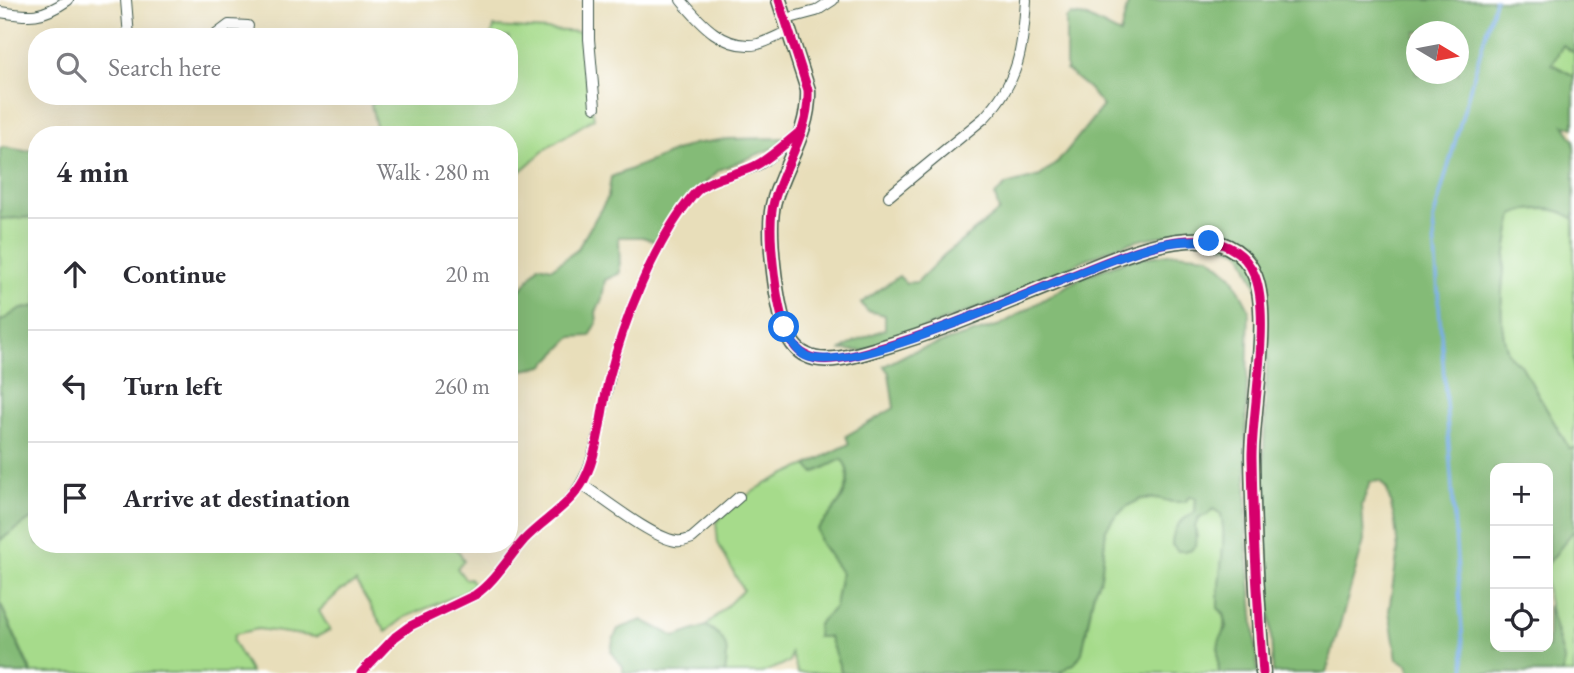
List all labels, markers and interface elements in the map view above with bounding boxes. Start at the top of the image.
north arrow [1406,21,1469,84]
search box [28,28,518,105]
icon: search [52,48,90,86]
text: Search here [108,50,221,84]
text: 4 min [56,152,129,191]
text: Walk · 280 m [376,157,490,187]
route end [1193,225,1224,256]
icon: ahead [56,255,94,293]
text: Continue [123,257,226,291]
text: 20 m [445,259,490,289]
route start [768,311,799,342]
icon: left [56,367,94,405]
text: Turn left [123,369,222,403]
text: 260 m [434,371,490,401]
map controls [1490,463,1553,652]
button: + [1490,463,1553,526]
icon: arrive [56,479,94,517]
text: Arrive at destination [123,481,350,515]
button: − [1490,526,1553,589]
button: locate [1490,589,1553,652]

